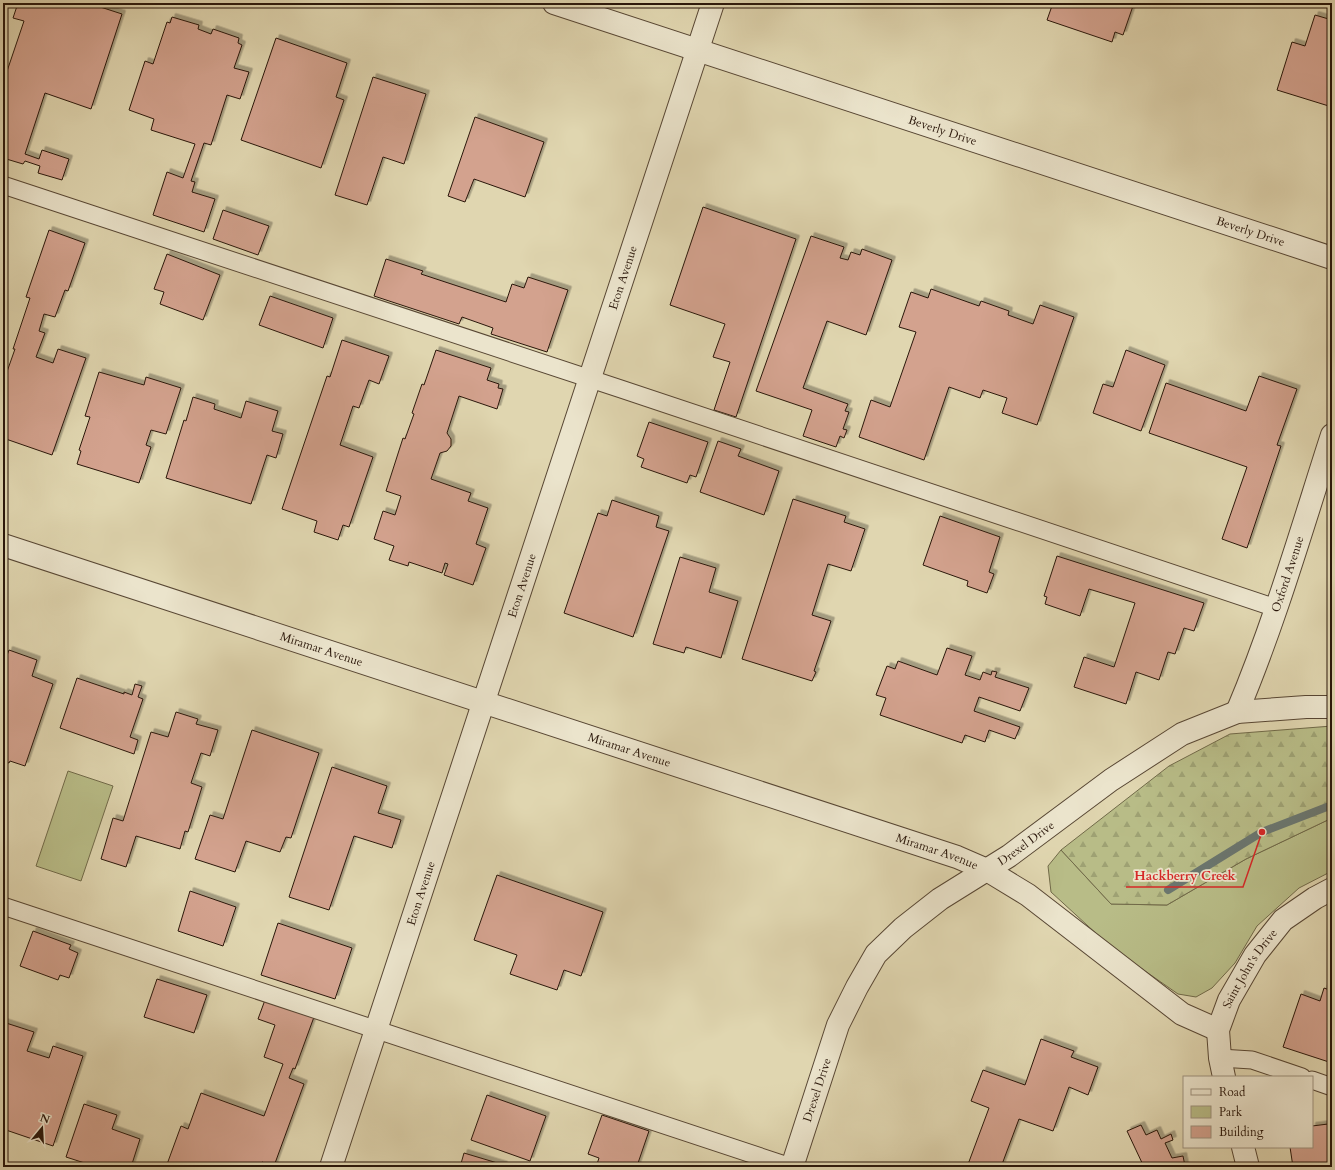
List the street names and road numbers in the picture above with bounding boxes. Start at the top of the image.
street label: Beverly Drive [906,112,979,149]
street label: Beverly Drive [1214,213,1287,250]
street label: Eton Avenue [605,243,641,312]
street label: Oxford Avenue [1267,534,1308,614]
street label: Eton Avenue [504,551,540,620]
street label: Miramar Avenue [278,628,365,670]
street label: Miramar Avenue [586,729,673,771]
street label: Drexel Drive [995,817,1058,869]
street label: Miramar Avenue [894,830,981,873]
street label: Eton Avenue [403,859,439,928]
street label: Saint John's Drive [1219,926,1281,1010]
street label: Drexel Drive [799,1056,835,1124]

